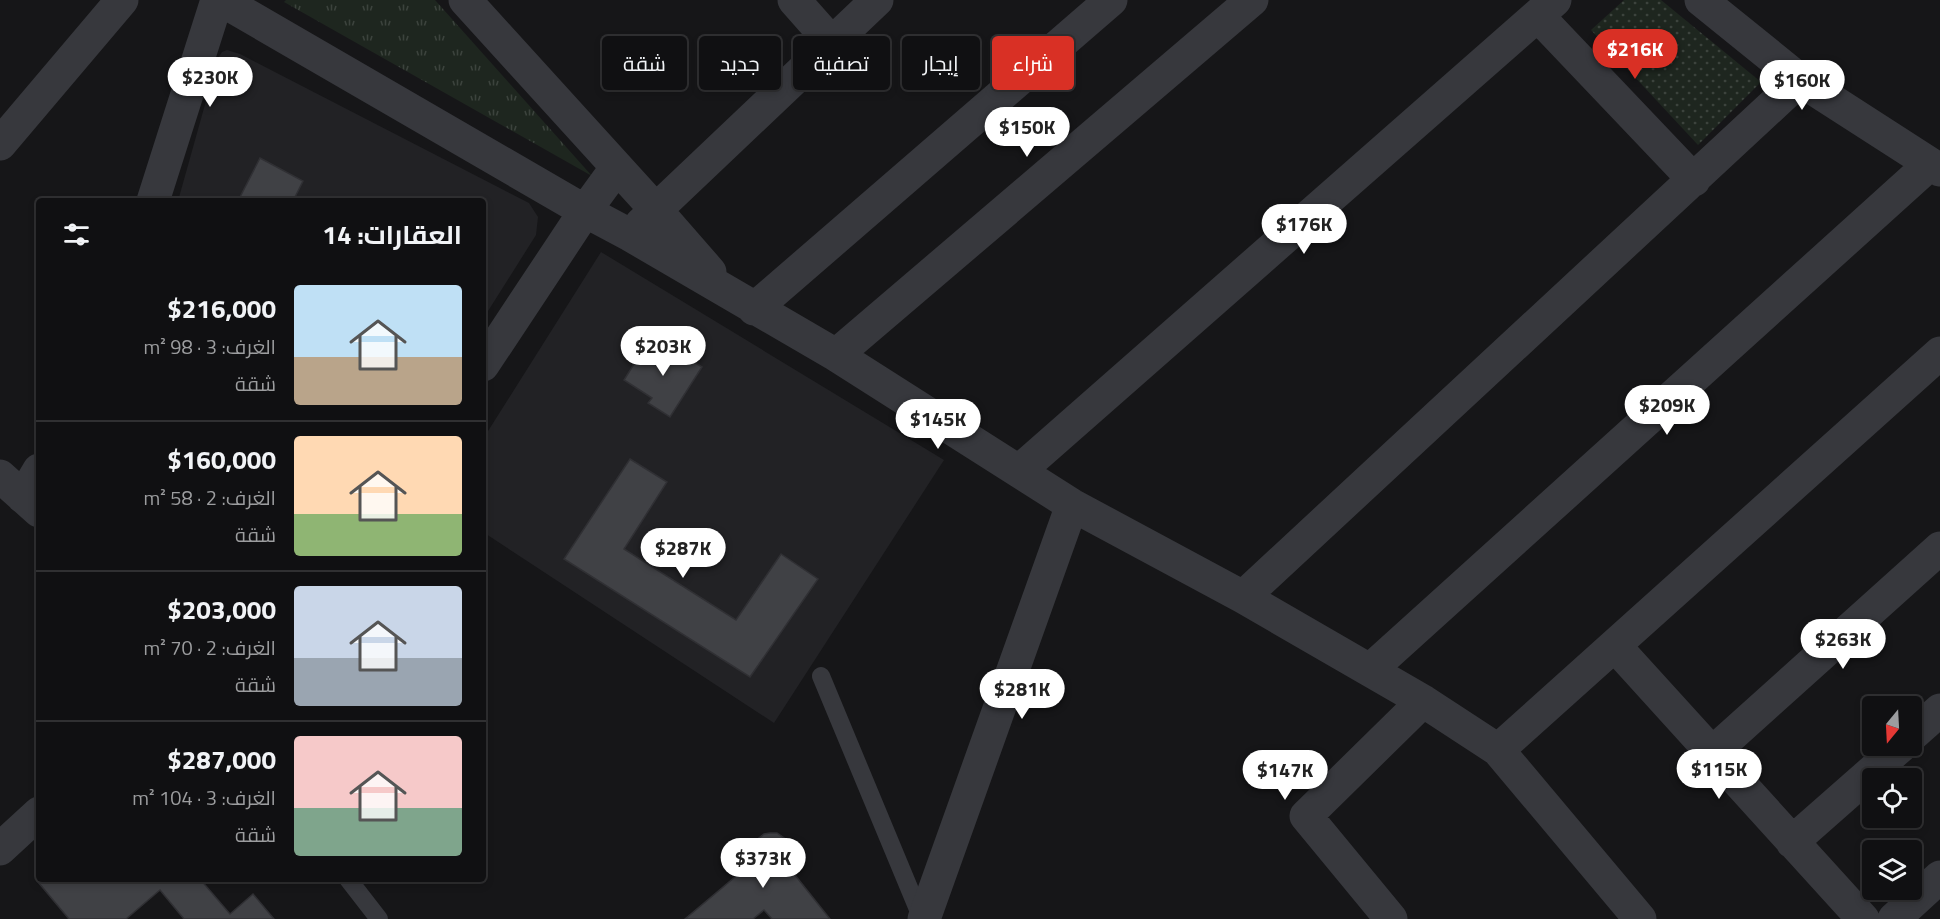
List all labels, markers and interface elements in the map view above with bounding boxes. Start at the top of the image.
pin: $216K [1593,29,1677,80]
text: $216K [1607,33,1663,64]
chip: شقة [602,36,687,90]
chip: جديد [699,36,781,90]
chip: تصفية [793,36,890,90]
chip: إيجار [902,36,980,90]
chip: شراء [992,36,1074,90]
pin: $230K [168,57,252,108]
pin: $160K [1760,60,1844,111]
text: $230K [182,61,238,92]
text: $160K [1774,64,1830,95]
pin: $150K [985,107,1069,158]
text: $150K [999,111,1055,142]
pin: $176K [1262,204,1346,255]
text: $176K [1276,208,1332,239]
text: العقارات: 14 [322,215,462,254]
icon: filters [60,218,93,251]
text: $216,000 [167,289,276,328]
icon: home [342,309,414,381]
pin: $203K [621,326,705,377]
text: $203K [635,330,691,361]
text: الغرف: 3 · 98 m² [144,331,276,362]
text: شقة [235,368,276,399]
pin: $209K [1625,385,1709,436]
text: $209K [1639,389,1695,420]
pin: $145K [896,399,980,450]
text: $145K [910,403,966,434]
text: $160,000 [167,440,276,479]
icon: home [342,460,414,532]
text: الغرف: 2 · 58 m² [144,482,276,513]
text: شقة [235,519,276,550]
pin: $287K [641,528,725,579]
text: $287K [655,532,711,563]
text: $203,000 [167,590,276,629]
icon: home [342,610,414,682]
pin: $263K [1801,619,1885,670]
text: $263K [1815,623,1871,654]
text: الغرف: 2 · 70 m² [144,632,276,663]
text: شقة [235,669,276,700]
pin: $281K [980,669,1064,720]
text: $281K [994,673,1050,704]
north arrow [1862,696,1922,756]
map controls [1862,696,1922,900]
text: $287,000 [167,740,276,779]
pin: $115K [1677,749,1761,800]
pin: $147K [1243,750,1327,801]
text: $115K [1691,753,1747,784]
text: $147K [1257,754,1313,785]
icon: home [342,760,414,832]
button: locate [1862,768,1922,828]
text: الغرف: 3 · 104 m² [132,782,276,813]
text: شقة [235,819,276,850]
pin: $373K [721,838,805,889]
button: layers [1862,840,1922,900]
text: $373K [735,842,791,873]

